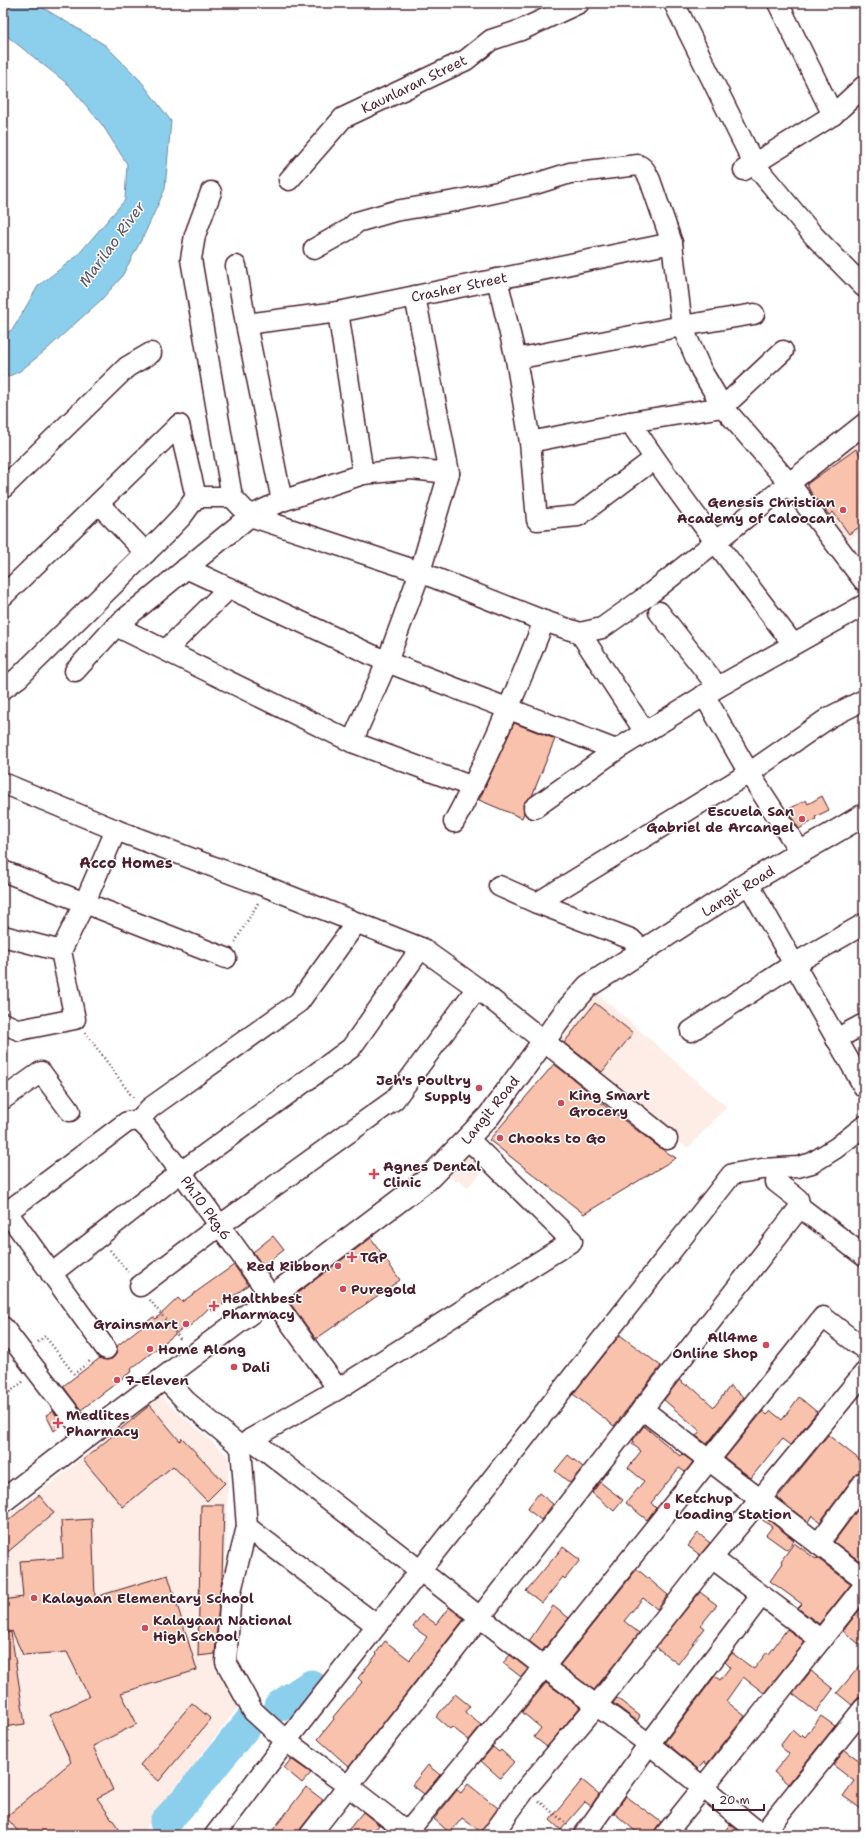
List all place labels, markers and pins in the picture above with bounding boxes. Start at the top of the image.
place label: Genesis Christian Academy of Caloocan [677,493,835,527]
marker: Genesis Christian Academy of Caloocan [838,505,848,515]
place label: Escuela San Gabriel de Arcangel [646,802,794,836]
marker: Escuela San Gabriel de Arcangel [797,814,807,824]
place label: Jeh's Poultry Supply [376,1071,471,1105]
marker: Jeh's Poultry Supply [474,1083,484,1093]
place label: King Smart Grocery [569,1086,650,1120]
marker: King Smart Grocery [556,1098,566,1108]
place label: Chooks to Go [508,1129,606,1147]
marker: Chooks to Go [495,1133,505,1143]
place label: Agnes Dental Clinic [383,1157,481,1191]
marker: Agnes Dental Clinic [368,1168,380,1180]
place label: TGP [360,1248,388,1266]
marker: TGP [347,1252,357,1262]
place label: Red Ribbon [247,1257,330,1275]
marker: Red Ribbon [333,1261,343,1271]
place label: Puregold [351,1280,417,1298]
marker: Puregold [338,1284,348,1294]
place label: Healthbest Pharmacy [222,1289,302,1323]
marker: Healthbest Pharmacy [209,1301,219,1311]
place label: Grainsmart [93,1315,178,1333]
marker: Grainsmart [181,1319,191,1329]
place label: All4me Online Shop [672,1328,758,1362]
place label: Home Along [158,1340,246,1358]
marker: All4me Online Shop [761,1340,771,1350]
marker: Home Along [145,1344,155,1354]
place label: Dali [242,1358,270,1376]
marker: Dali [229,1362,239,1372]
place label: 7-Eleven [125,1371,189,1389]
marker: 7-Eleven [112,1375,122,1385]
place label: Medlites Pharmacy [66,1406,139,1440]
marker: Medlites Pharmacy [53,1418,63,1428]
place label: Ketchup Loading Station [675,1489,791,1523]
marker: Ketchup Loading Station [662,1501,672,1511]
place label: Kalayaan Elementary School [42,1589,254,1607]
marker: Kalayaan Elementary School [29,1593,39,1603]
place label: Kalayaan National High School [153,1611,292,1645]
marker: Kalayaan National High School [140,1623,150,1633]

